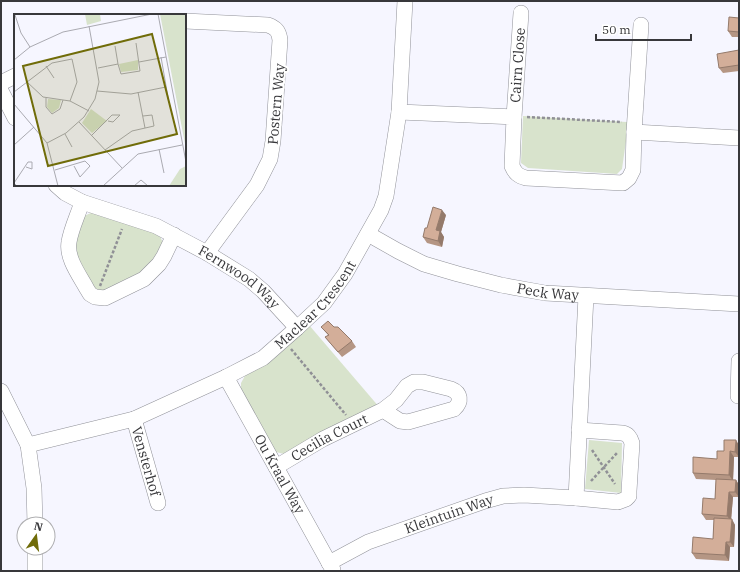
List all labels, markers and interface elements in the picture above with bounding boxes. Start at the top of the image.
inset map [14,14,186,186]
scale bar [596,16,691,42]
text: 50 m [602,22,631,37]
street label: Cairn Close [506,27,529,103]
street label: Postern Way [263,62,289,145]
street label: Fernwood Way [195,241,284,313]
street label: Maclear Crescent [271,257,360,353]
street label: Peck Way [516,279,580,304]
street label: Cecilia Court [288,410,371,465]
street label: Vensterhof [128,424,165,499]
street label: Ou Kraal Way [251,431,309,518]
street label: Kleintuin Way [402,490,496,538]
north arrow [16,516,56,556]
text: N [33,518,45,534]

